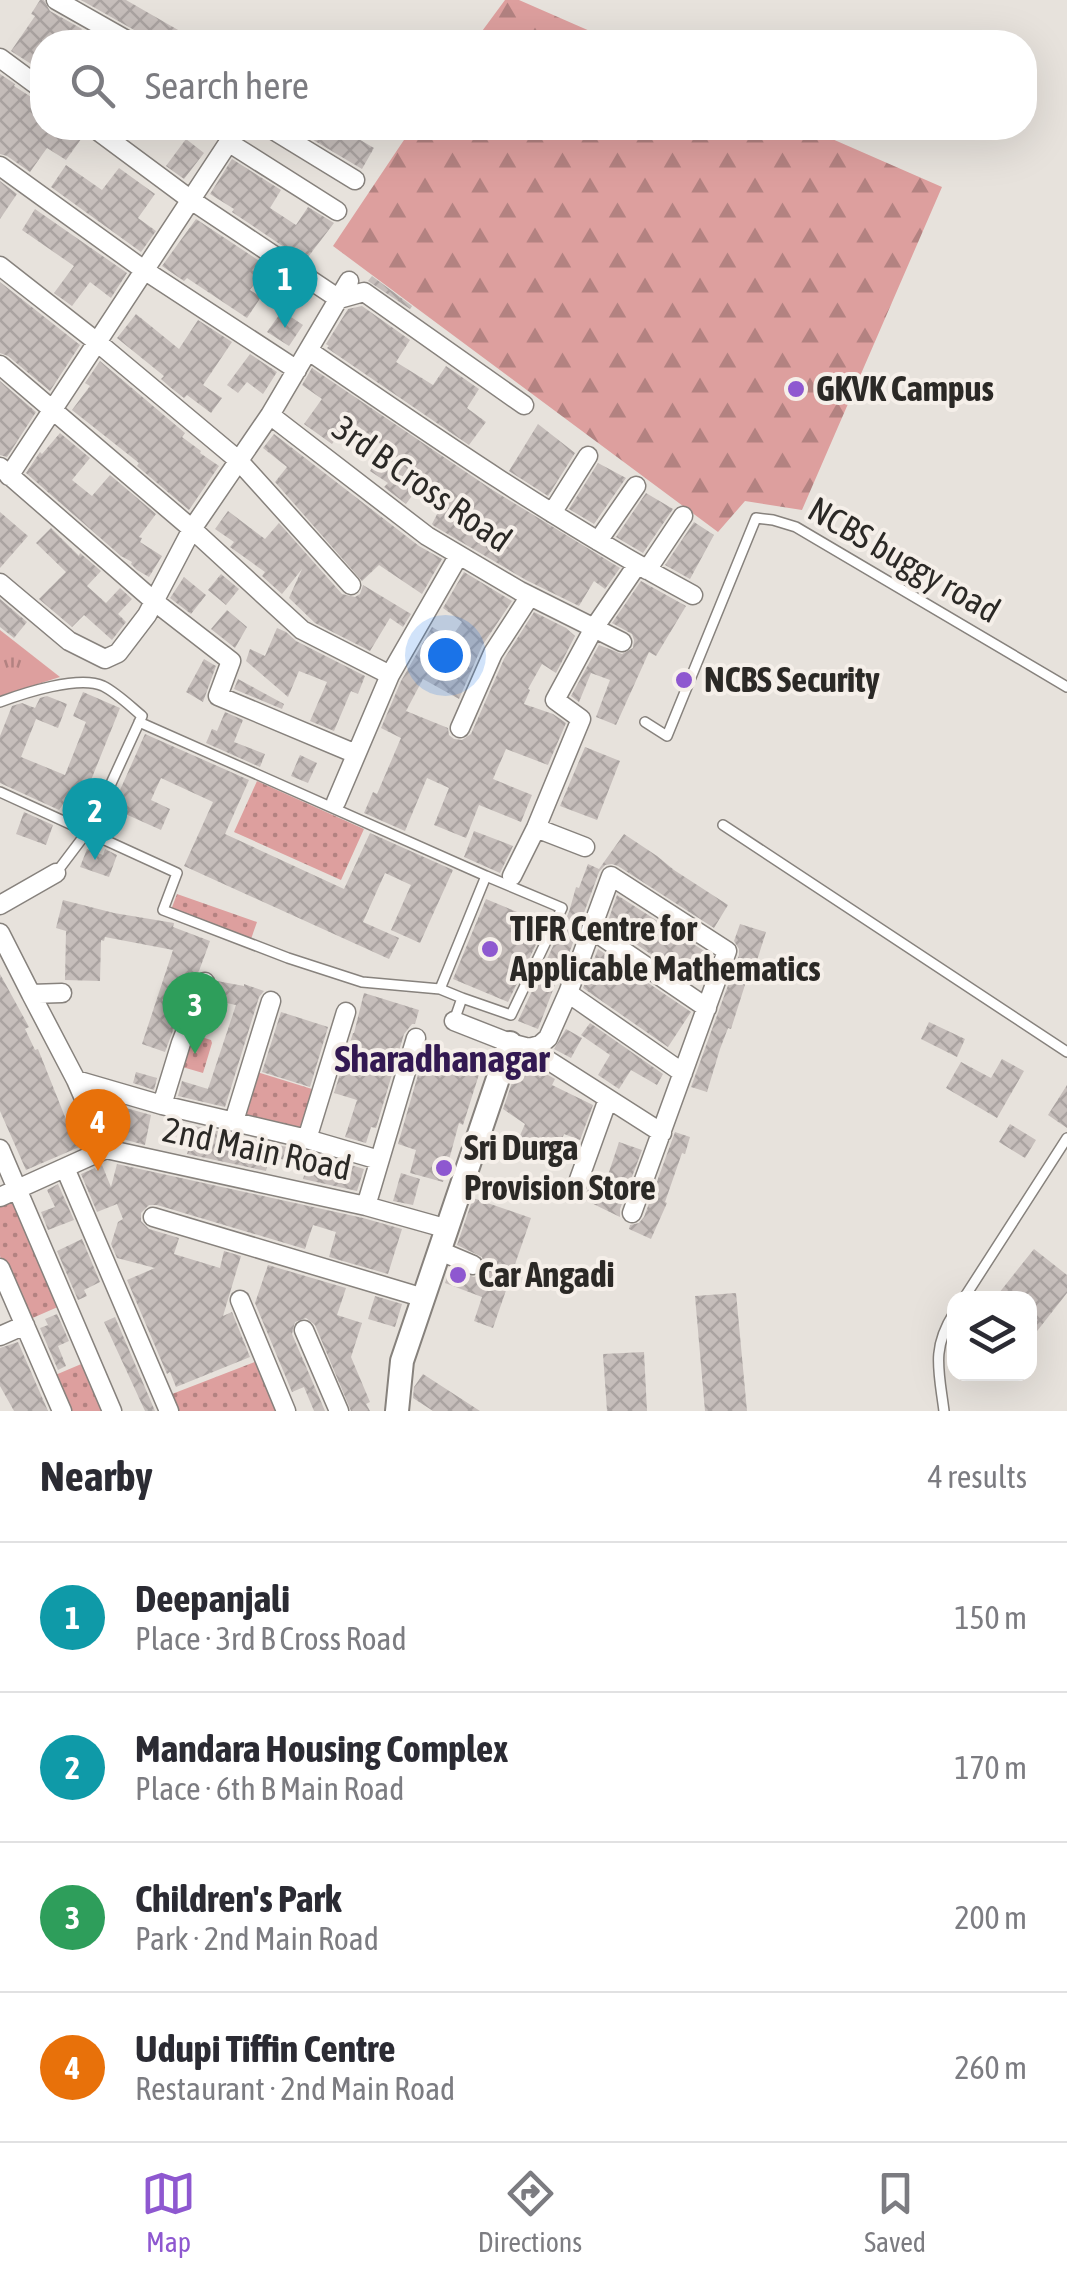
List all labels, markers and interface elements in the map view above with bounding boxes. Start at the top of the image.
search box [30,30,1037,140]
icon: search [65,58,120,113]
text: Search here [145,64,309,107]
pin: 1 [252,245,318,328]
place label: GKVK Campus [816,368,994,408]
marker: GKVK Campus [785,378,807,400]
street label: 3rd B Cross Road [326,407,519,559]
street label: NCBS buggy road [802,488,1007,630]
your location [420,630,471,681]
place label: NCBS Security [704,659,880,699]
marker: NCBS Security [673,669,695,691]
pin: 2 [62,778,128,860]
place label: TIFR Centre for Applicable Mathematics [509,908,821,988]
marker: TIFR Centre for Applicable Mathematics [479,938,501,960]
pin: 3 [162,972,228,1054]
district label: Sharadhanagar [335,1037,550,1080]
pin: 4 [66,1088,130,1171]
street label: 2nd Main Road [160,1109,355,1187]
place label: Sri Durga Provision Store [464,1127,656,1207]
marker: Sri Durga Provision Store [433,1157,455,1179]
place label: Car Angadi [478,1254,615,1294]
marker: Car Angadi [447,1264,469,1286]
map controls [947,1291,1037,1381]
button: layers [947,1291,1037,1381]
text: Nearby [40,1452,153,1500]
text: 4 results [928,1458,1027,1495]
text: Deepanjali [135,1577,290,1620]
text: 1 [65,1599,80,1636]
text: 150 m [954,1599,1027,1636]
text: Place · 3rd B Cross Road [135,1620,407,1657]
text: Mandara Housing Complex [135,1727,508,1770]
text: 2 [65,1749,80,1786]
text: 170 m [954,1749,1027,1786]
text: Place · 6th B Main Road [135,1770,404,1807]
text: Children's Park [135,1877,341,1920]
text: 3 [65,1899,80,1936]
text: 200 m [954,1899,1027,1936]
text: Park · 2nd Main Road [135,1920,379,1957]
text: Udupi Tiffin Centre [135,2027,396,2070]
text: 4 [65,2049,80,2086]
text: 260 m [954,2049,1027,2086]
text: Restaurant · 2nd Main Road [135,2070,455,2107]
tab: Map [141,2166,196,2258]
tab: Directions [478,2166,582,2258]
tab: Saved [864,2166,926,2258]

